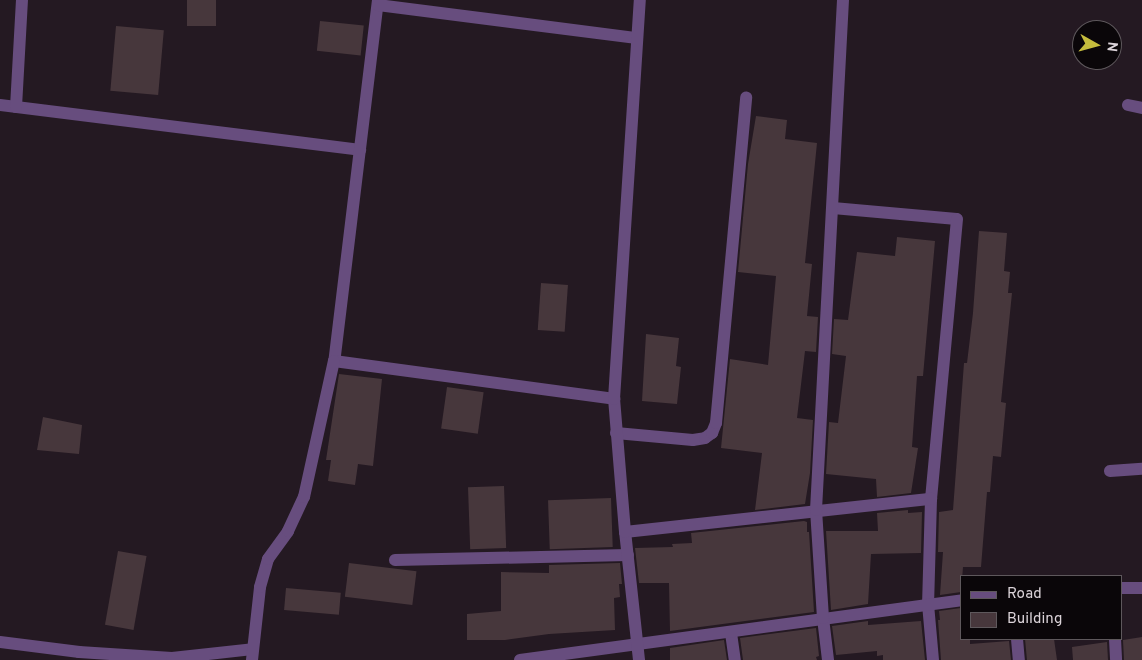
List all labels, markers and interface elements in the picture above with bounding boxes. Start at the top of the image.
north arrow [1072,20,1122,70]
text: N [1102,41,1120,53]
legend [960,575,1122,640]
text: Road [1007,585,1042,604]
text: Building [1007,610,1062,629]

